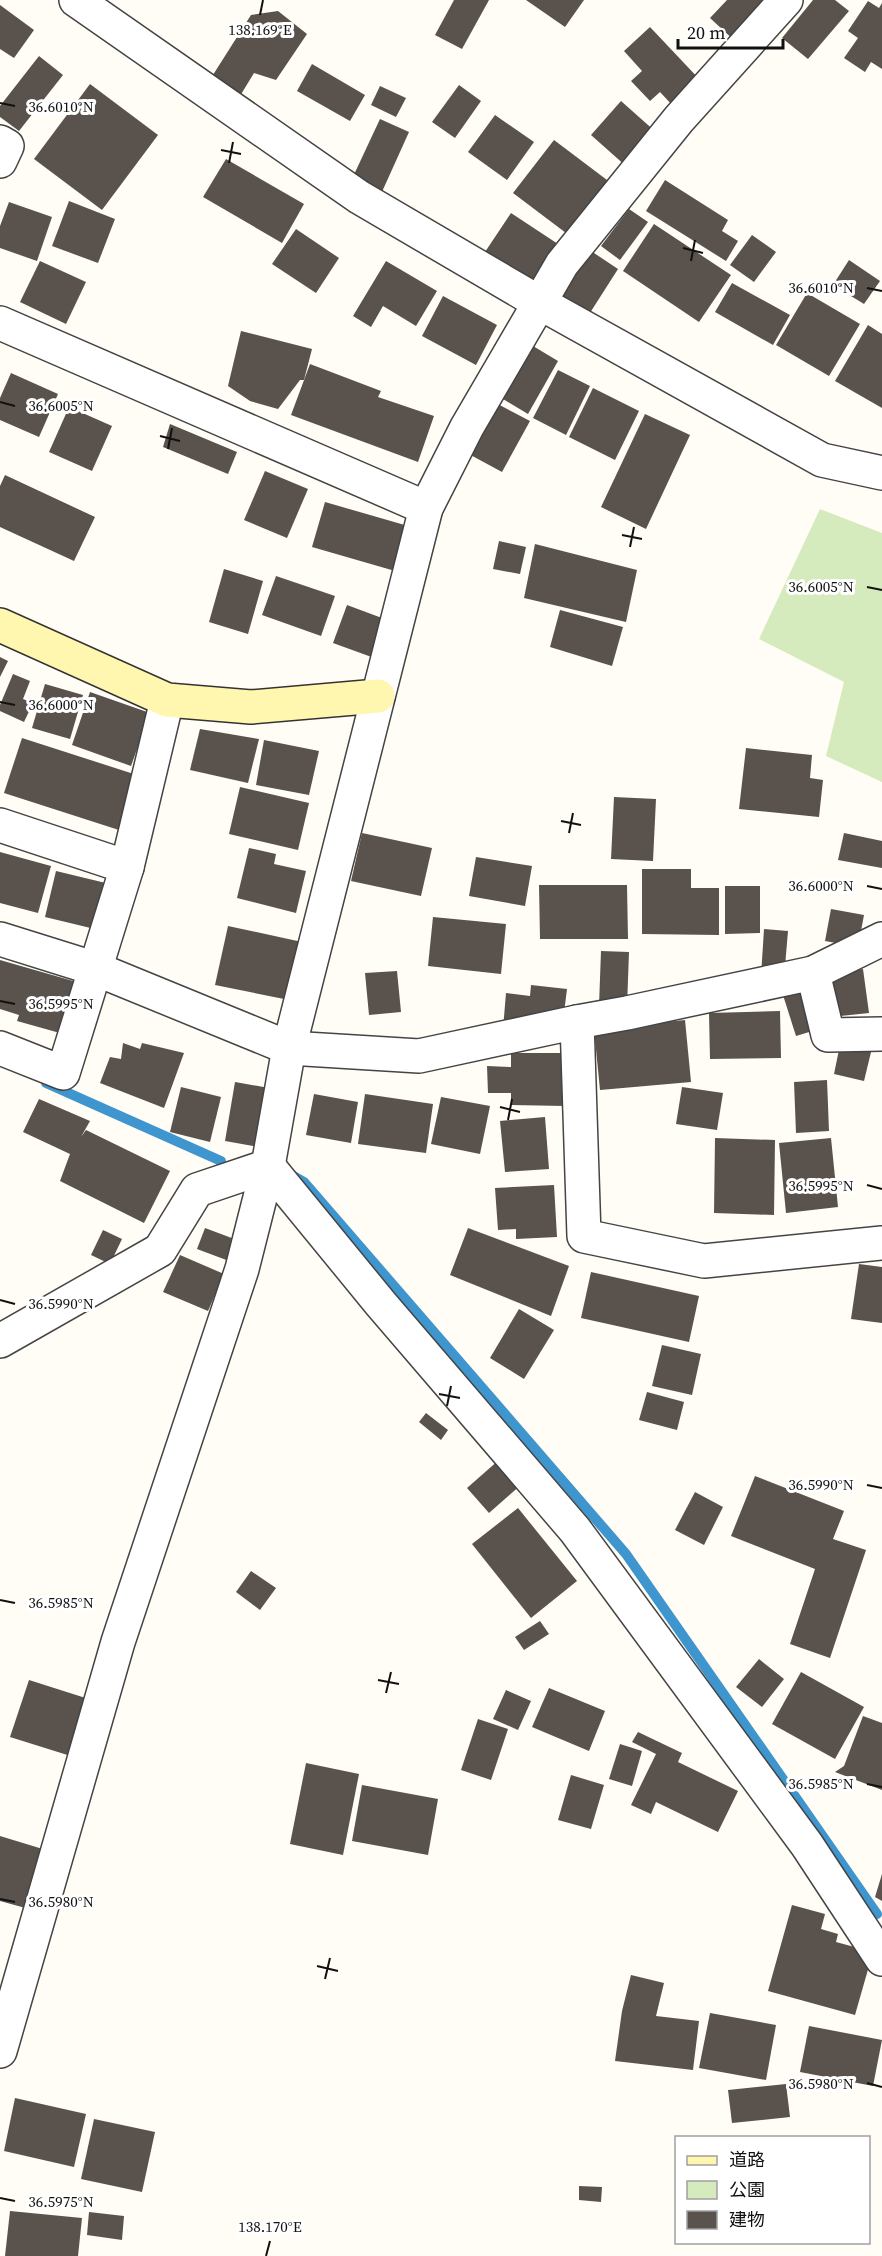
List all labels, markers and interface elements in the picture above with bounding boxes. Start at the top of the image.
scale bar [678,12,783,50]
text: 138.169°E [228,19,292,40]
text: 20 m [687,20,725,45]
text: 36.6010°N [28,96,94,117]
text: 36.6010°N [788,277,854,298]
text: 36.6005°N [28,395,94,416]
text: 36.6005°N [788,576,854,597]
text: 36.6000°N [28,694,94,715]
text: 36.6000°N [788,875,854,896]
text: 36.5995°N [28,993,94,1014]
text: 36.5995°N [788,1175,854,1196]
text: 36.5990°N [28,1293,94,1314]
text: 36.5990°N [788,1474,854,1495]
text: 36.5985°N [28,1592,94,1613]
text: 36.5985°N [788,1773,854,1794]
text: 36.5980°N [28,1891,94,1912]
text: 36.5980°N [788,2073,854,2094]
legend [675,2136,870,2244]
text: 道路 [729,2147,765,2172]
text: 公園 [729,2177,765,2202]
text: 36.5975°N [28,2191,94,2212]
text: 建物 [729,2207,765,2232]
text: 138.170°E [238,2216,302,2237]

